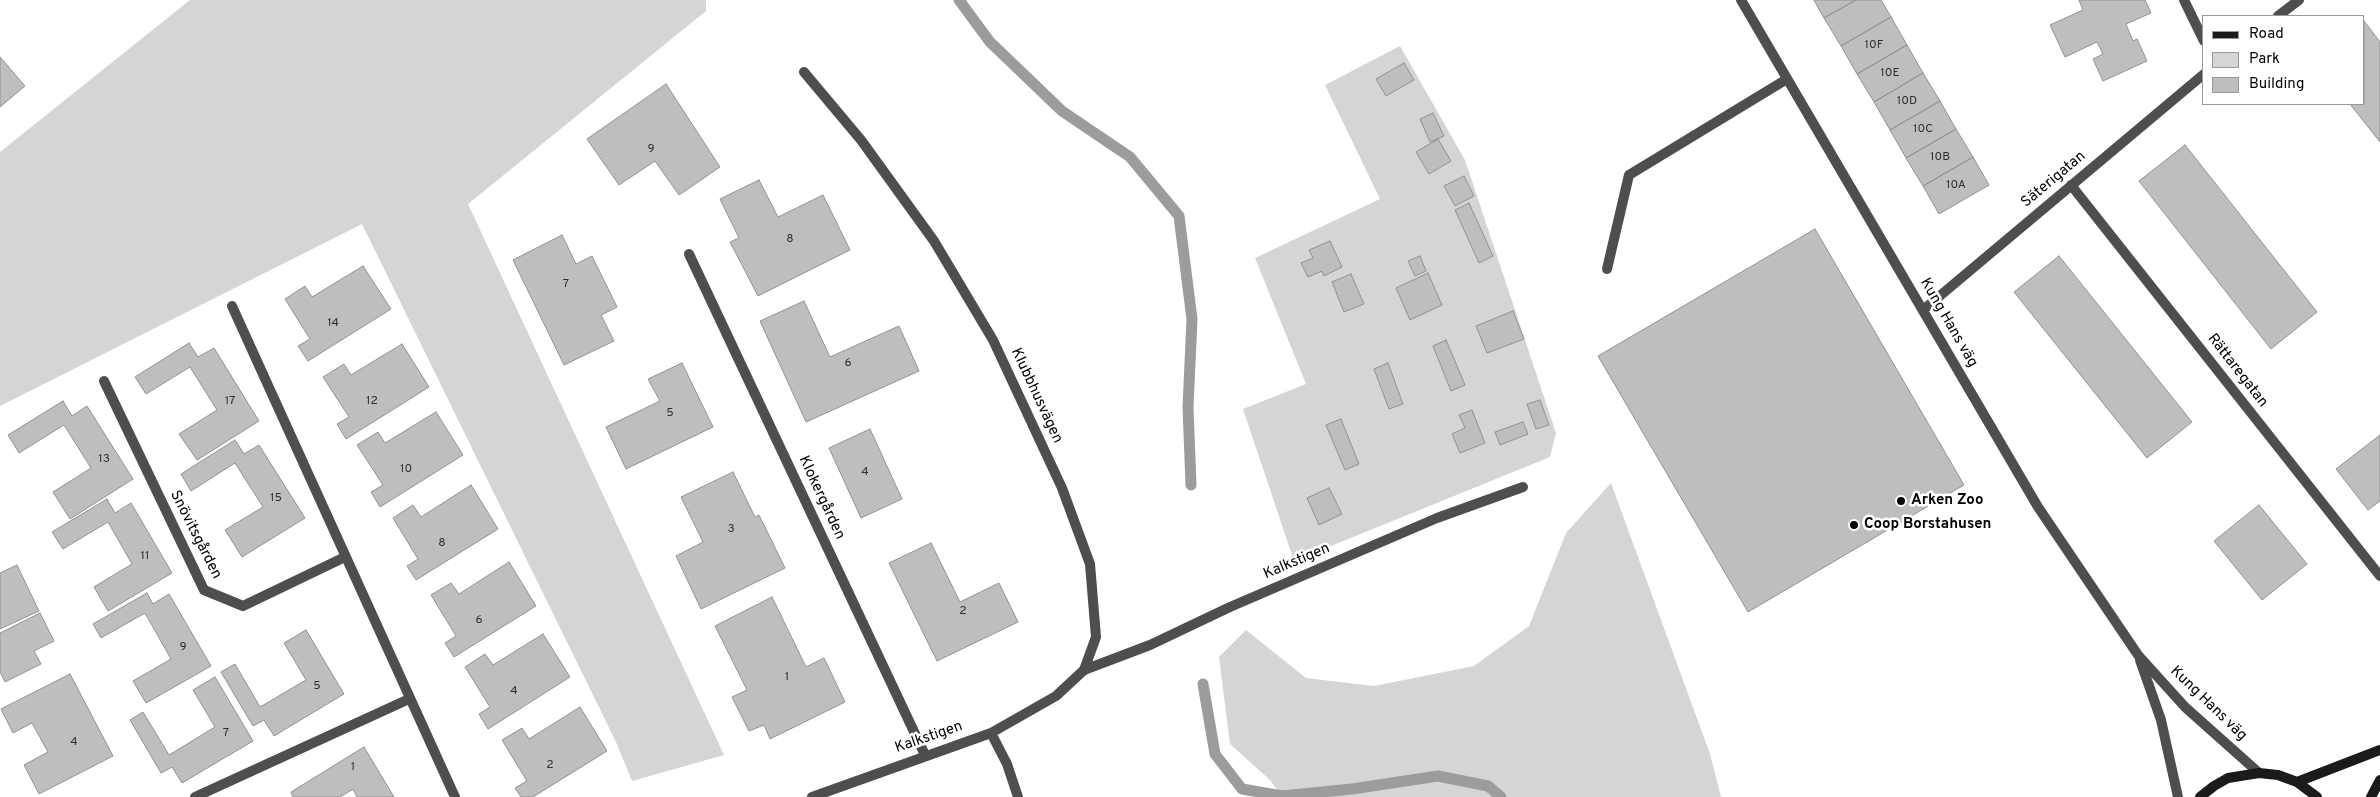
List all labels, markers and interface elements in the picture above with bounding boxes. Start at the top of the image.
legend [2202,15,2365,105]
text: Road [2249,25,2284,44]
house number: 10F [1865,39,1883,53]
text: Park [2249,50,2280,69]
house number: 10E [1880,67,1900,81]
text: Building [2249,75,2304,94]
house number: 10D [1897,95,1917,109]
house number: 10C [1913,123,1933,137]
house number: 9 [647,143,655,157]
street label: Säterigatan [2018,148,2090,212]
house number: 10B [1930,151,1950,165]
house number: 10A [1946,179,1966,193]
house number: 8 [786,233,794,247]
street label: Kung Hans väg [1915,275,1981,371]
house number: 7 [563,278,569,292]
house number: 14 [327,317,339,331]
street label: Rättaregatan [2203,331,2271,411]
street label: Klubbhusvägen [1006,345,1066,447]
house number: 6 [844,357,852,371]
house number: 17 [225,395,235,409]
house number: 12 [366,395,378,409]
house number: 5 [666,407,674,421]
house number: 13 [98,453,110,467]
street label: Klokergården [794,453,848,543]
house number: 10 [400,463,412,477]
house number: 4 [861,466,869,480]
street label: Snövitsgården [165,488,225,582]
house number: 15 [270,492,282,506]
place label: Arken Zoo [1911,492,1983,510]
marker: Arken Zoo [1895,495,1907,507]
place label: Coop Borstahusen [1864,516,1991,534]
marker: Coop Borstahusen [1848,519,1860,531]
house number: 3 [727,523,735,537]
house number: 8 [438,537,446,551]
street label: Kalkstigen [1261,540,1333,584]
house number: 11 [141,550,149,564]
house number: 2 [959,605,967,619]
house number: 6 [475,614,483,628]
house number: 9 [179,641,187,655]
street label: Kung Hans väg [2166,663,2250,745]
house number: 1 [785,671,789,685]
house number: 5 [313,680,321,694]
house number: 4 [510,685,518,699]
street label: Kalkstigen [893,718,965,758]
house number: 7 [223,727,229,741]
house number: 4 [70,736,78,750]
house number: 2 [546,759,554,773]
house number: 1 [351,761,355,775]

